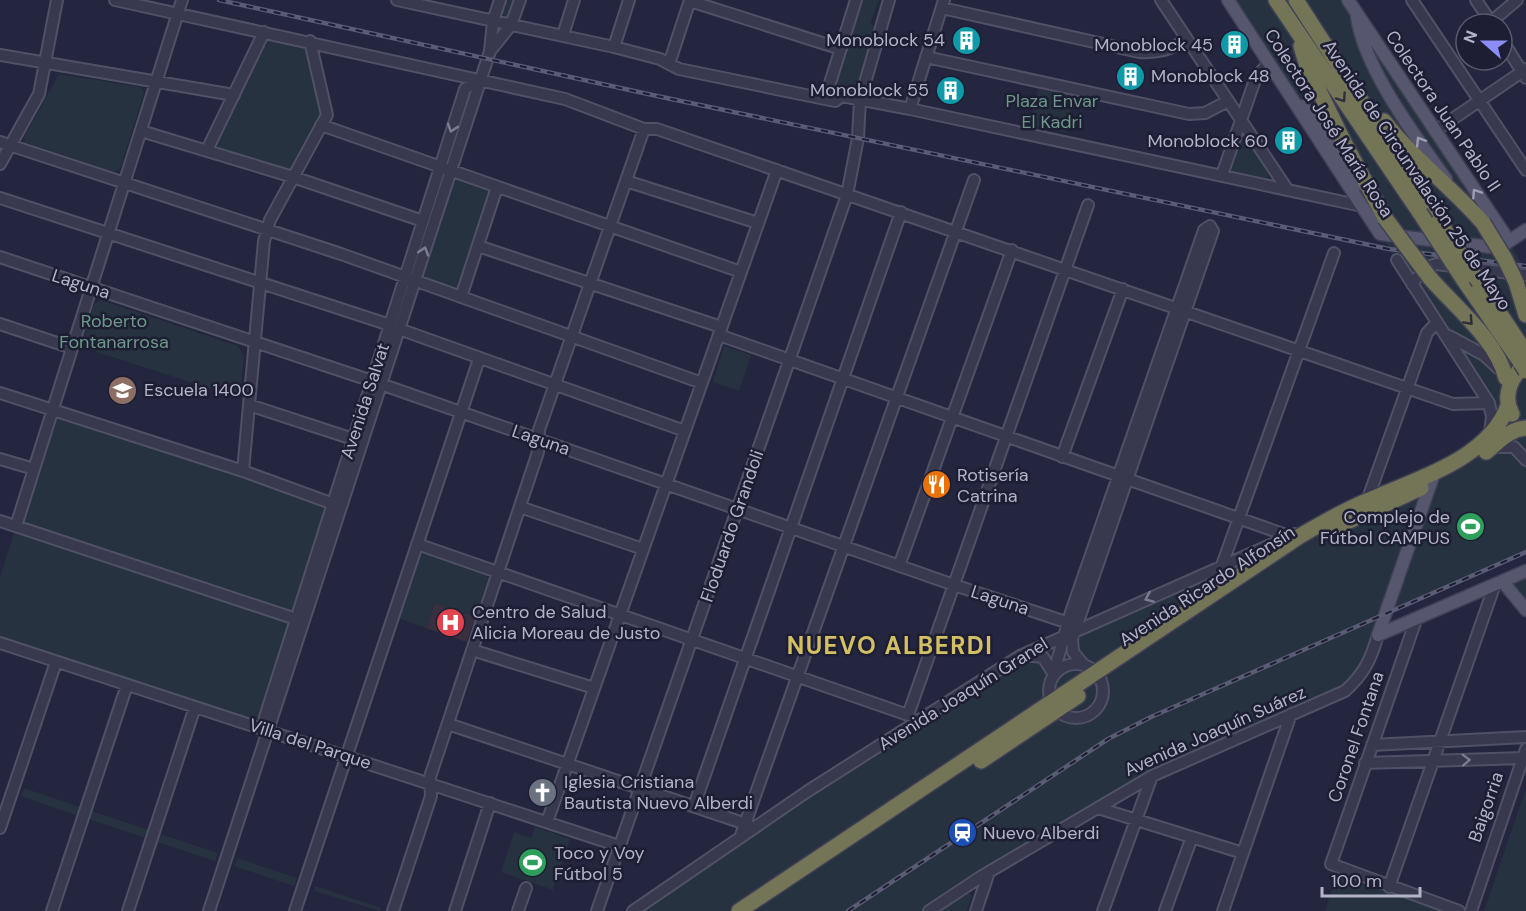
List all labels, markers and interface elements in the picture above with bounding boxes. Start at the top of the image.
north arrow [1454,12,1514,72]
building icon: Monoblock 54 [950,24,982,56]
street label: Colectora José María Rosa [1259,24,1399,222]
street label: Colectora Juan Pablo II [1380,26,1506,196]
place label: Monoblock 54 [826,28,945,52]
text: N [1459,28,1482,46]
building icon: Monoblock 45 [1218,29,1250,61]
place label: Monoblock 45 [1094,33,1213,57]
street label: Avenida de Circunvalación 25 de Mayo [1317,35,1517,315]
building icon: Monoblock 48 [1114,60,1146,92]
place label: Monoblock 48 [1151,64,1270,88]
building icon: Monoblock 55 [934,74,966,106]
place label: Monoblock 55 [810,78,929,102]
park label: Plaza Envar El Kadri [1006,89,1099,134]
one-way arrow [1334,91,1345,102]
one-way arrow [447,122,460,133]
building icon: Monoblock 60 [1273,125,1305,157]
place label: Monoblock 60 [1147,129,1268,153]
one-way arrow [1416,137,1428,147]
one-way arrow [1472,188,1483,199]
one-way arrow [416,246,429,257]
street label: Laguna [49,263,113,305]
park label: Roberto Fontanarrosa [59,309,169,354]
one-way arrow [1462,315,1473,325]
street label: Avenida Salvat [335,340,395,462]
school or university icon: Escuela 1400 [107,374,139,406]
place label: Escuela 1400 [144,378,254,402]
street label: Laguna [509,419,573,461]
street label: Floduardo Grandoli [695,447,769,605]
place label: Rotisería Catrina [957,463,1029,508]
restaurant icon: Rotisería Catrina [920,469,952,501]
place label: Complejo de Fútbol CAMPUS [1320,505,1450,550]
sports icon: Complejo de Fútbol CAMPUS [1455,511,1487,543]
street label: Avenida Ricardo Alfonsín [1114,520,1300,652]
street label: Laguna [968,579,1032,621]
one-way arrow [1145,591,1156,603]
place label: Centro de Salud Alicia Moreau de Justo [472,600,660,645]
hospital icon: Centro de Salud Alicia Moreau de Justo [435,606,467,638]
district label: NUEVO ALBERDI [787,630,993,661]
street label: Avenida Joaquín Granel [874,632,1052,756]
street label: Coronel Fontana [1322,668,1390,806]
street label: Avenida Joaquín Suárez [1120,680,1310,782]
street label: Villa del Parque [246,713,374,775]
one-way arrow [1461,754,1470,766]
street label: Baigorria [1463,769,1509,845]
place label: Iglesia Cristiana Bautista Nuevo Alberdi [564,770,753,815]
church icon: Iglesia Cristiana Bautista Nuevo Alberdi [527,776,559,808]
station icon: Nuevo Alberdi [946,817,978,849]
place label: Nuevo Alberdi [983,821,1100,845]
place label: Toco y Voy Fútbol 5 [554,841,645,886]
sports icon: Toco y Voy Fútbol 5 [517,847,549,879]
scale bar [1322,860,1420,898]
text: 100 m [1331,869,1382,893]

